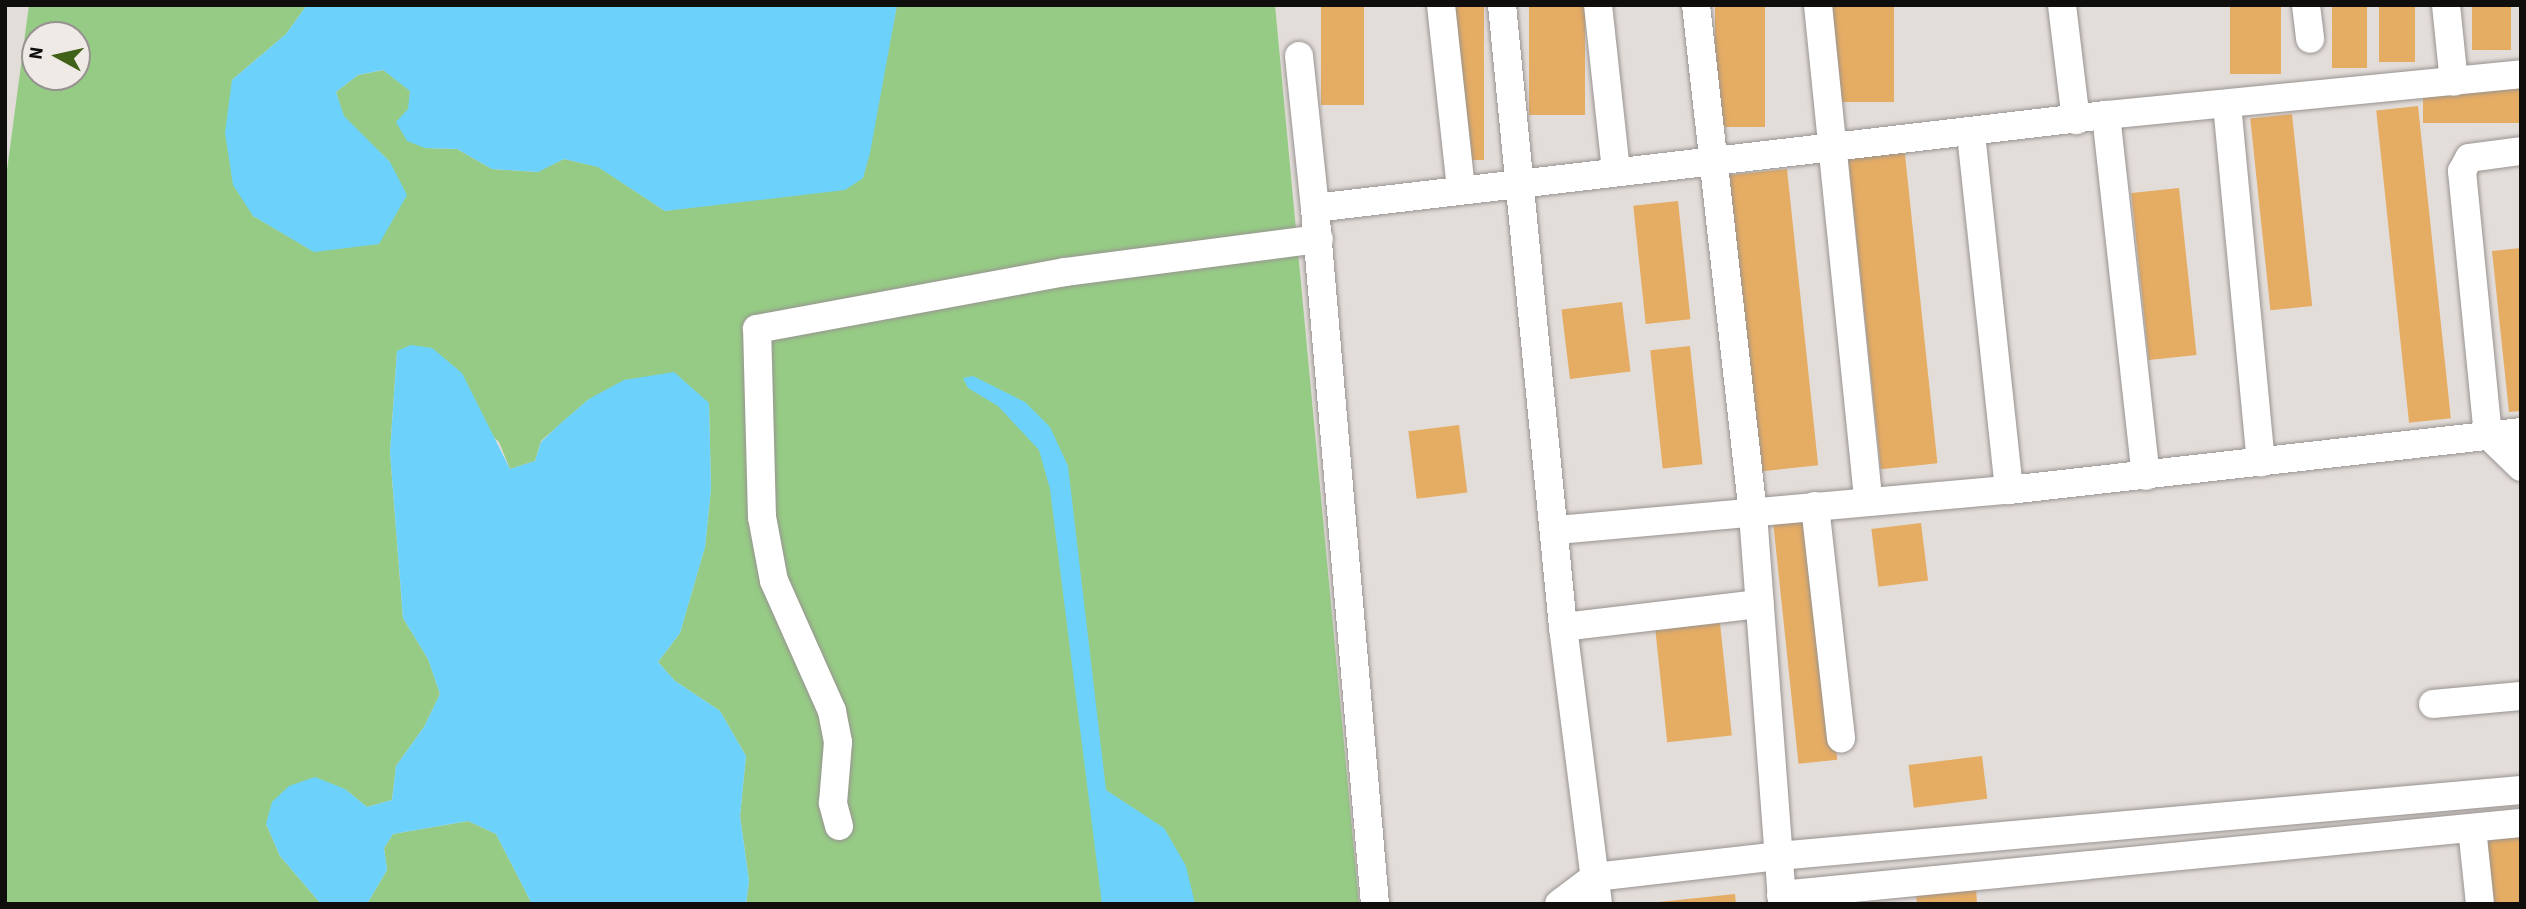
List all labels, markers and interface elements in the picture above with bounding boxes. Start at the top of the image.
north arrow [21,21,91,91]
text: N [22,45,51,61]

